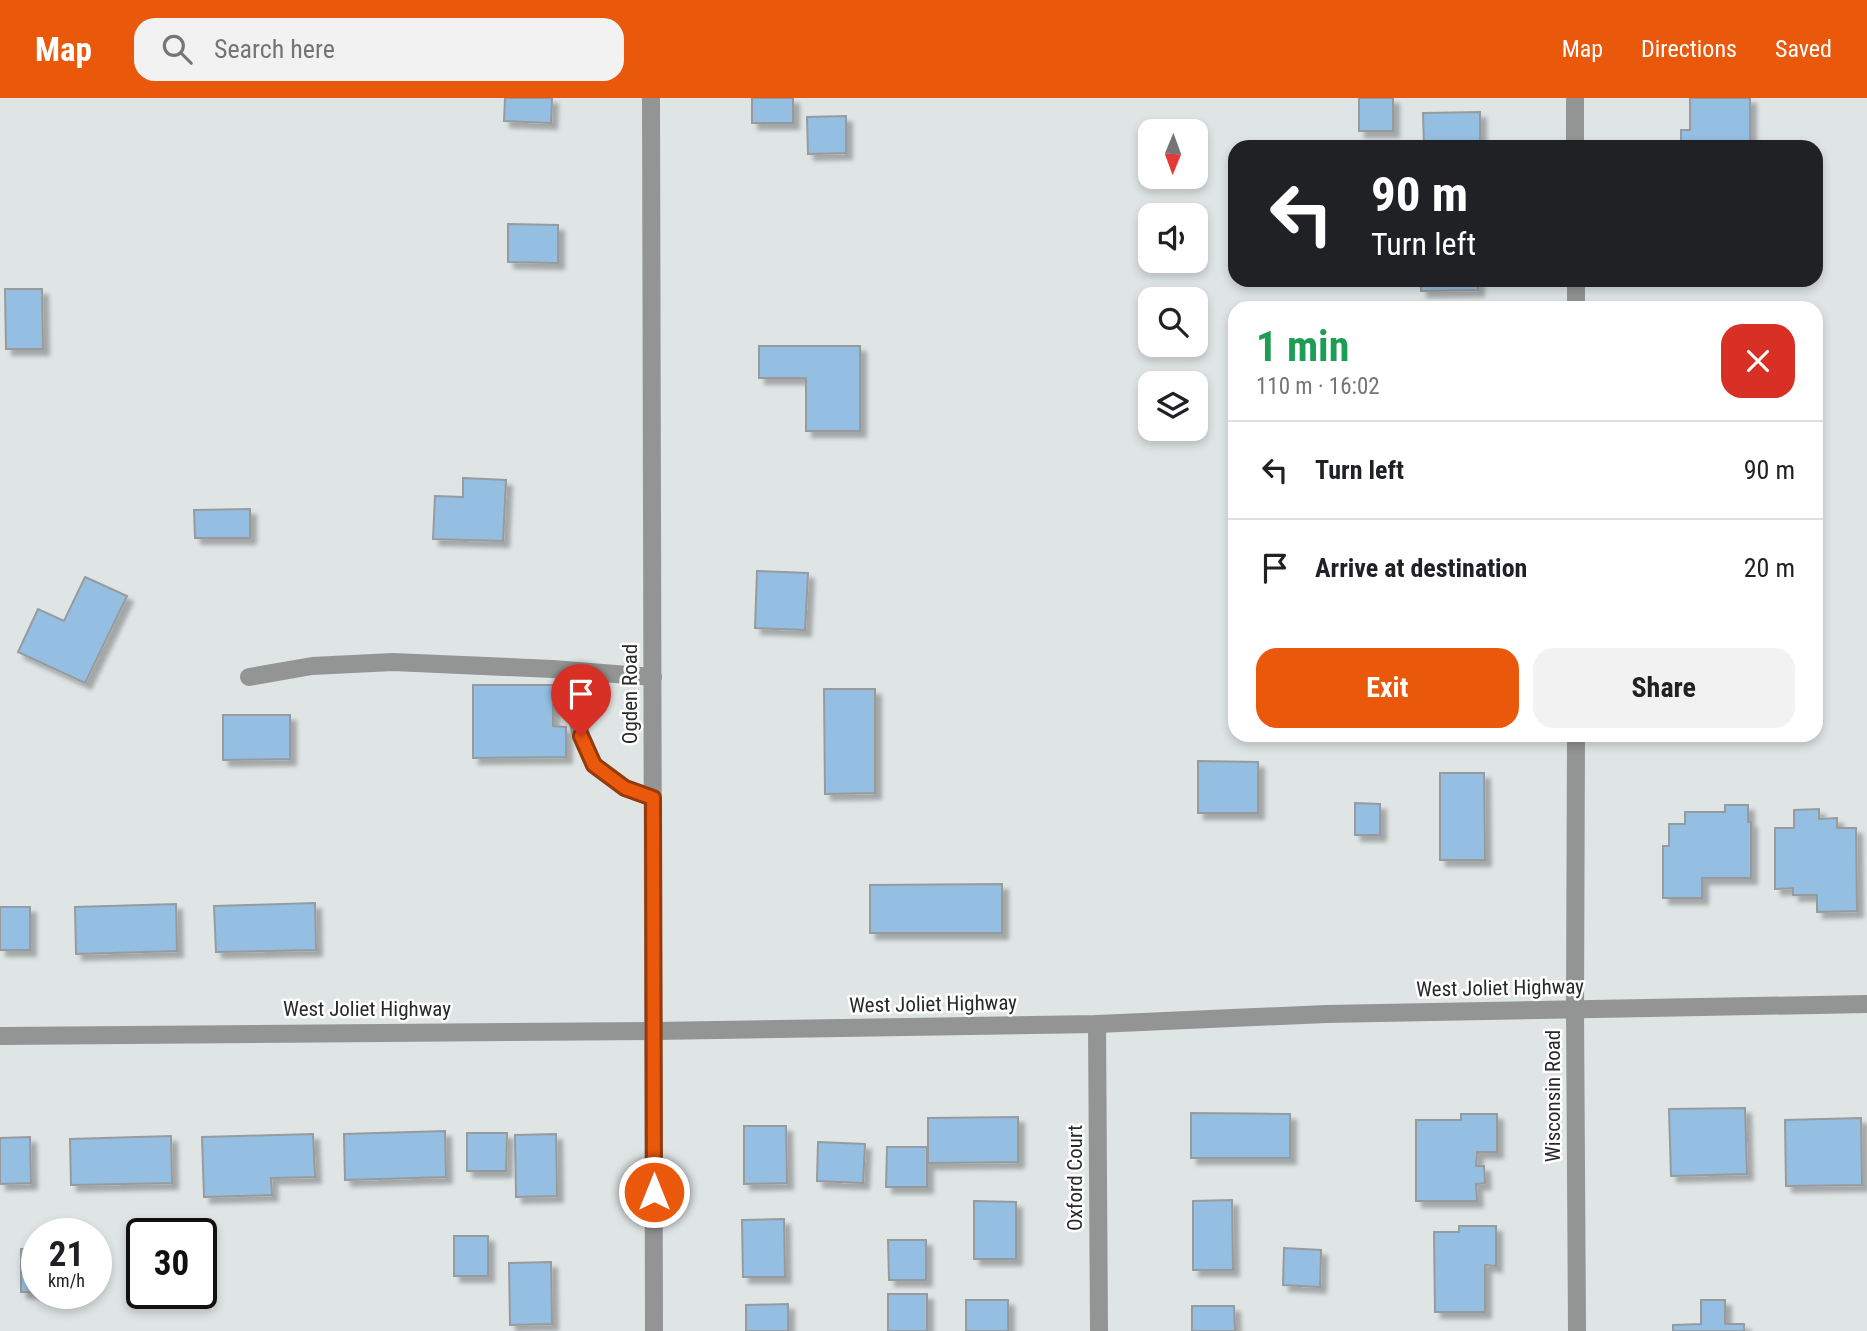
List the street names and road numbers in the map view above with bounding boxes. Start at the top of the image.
street label: Ogden Road [618,644,642,744]
street label: West Joliet Highway [1416,975,1584,1001]
street label: West Joliet Highway [849,991,1017,1017]
street label: West Joliet Highway [283,997,451,1021]
street label: Wisconsin Road [1541,1030,1565,1162]
street label: Oxford Court [1063,1125,1087,1231]

